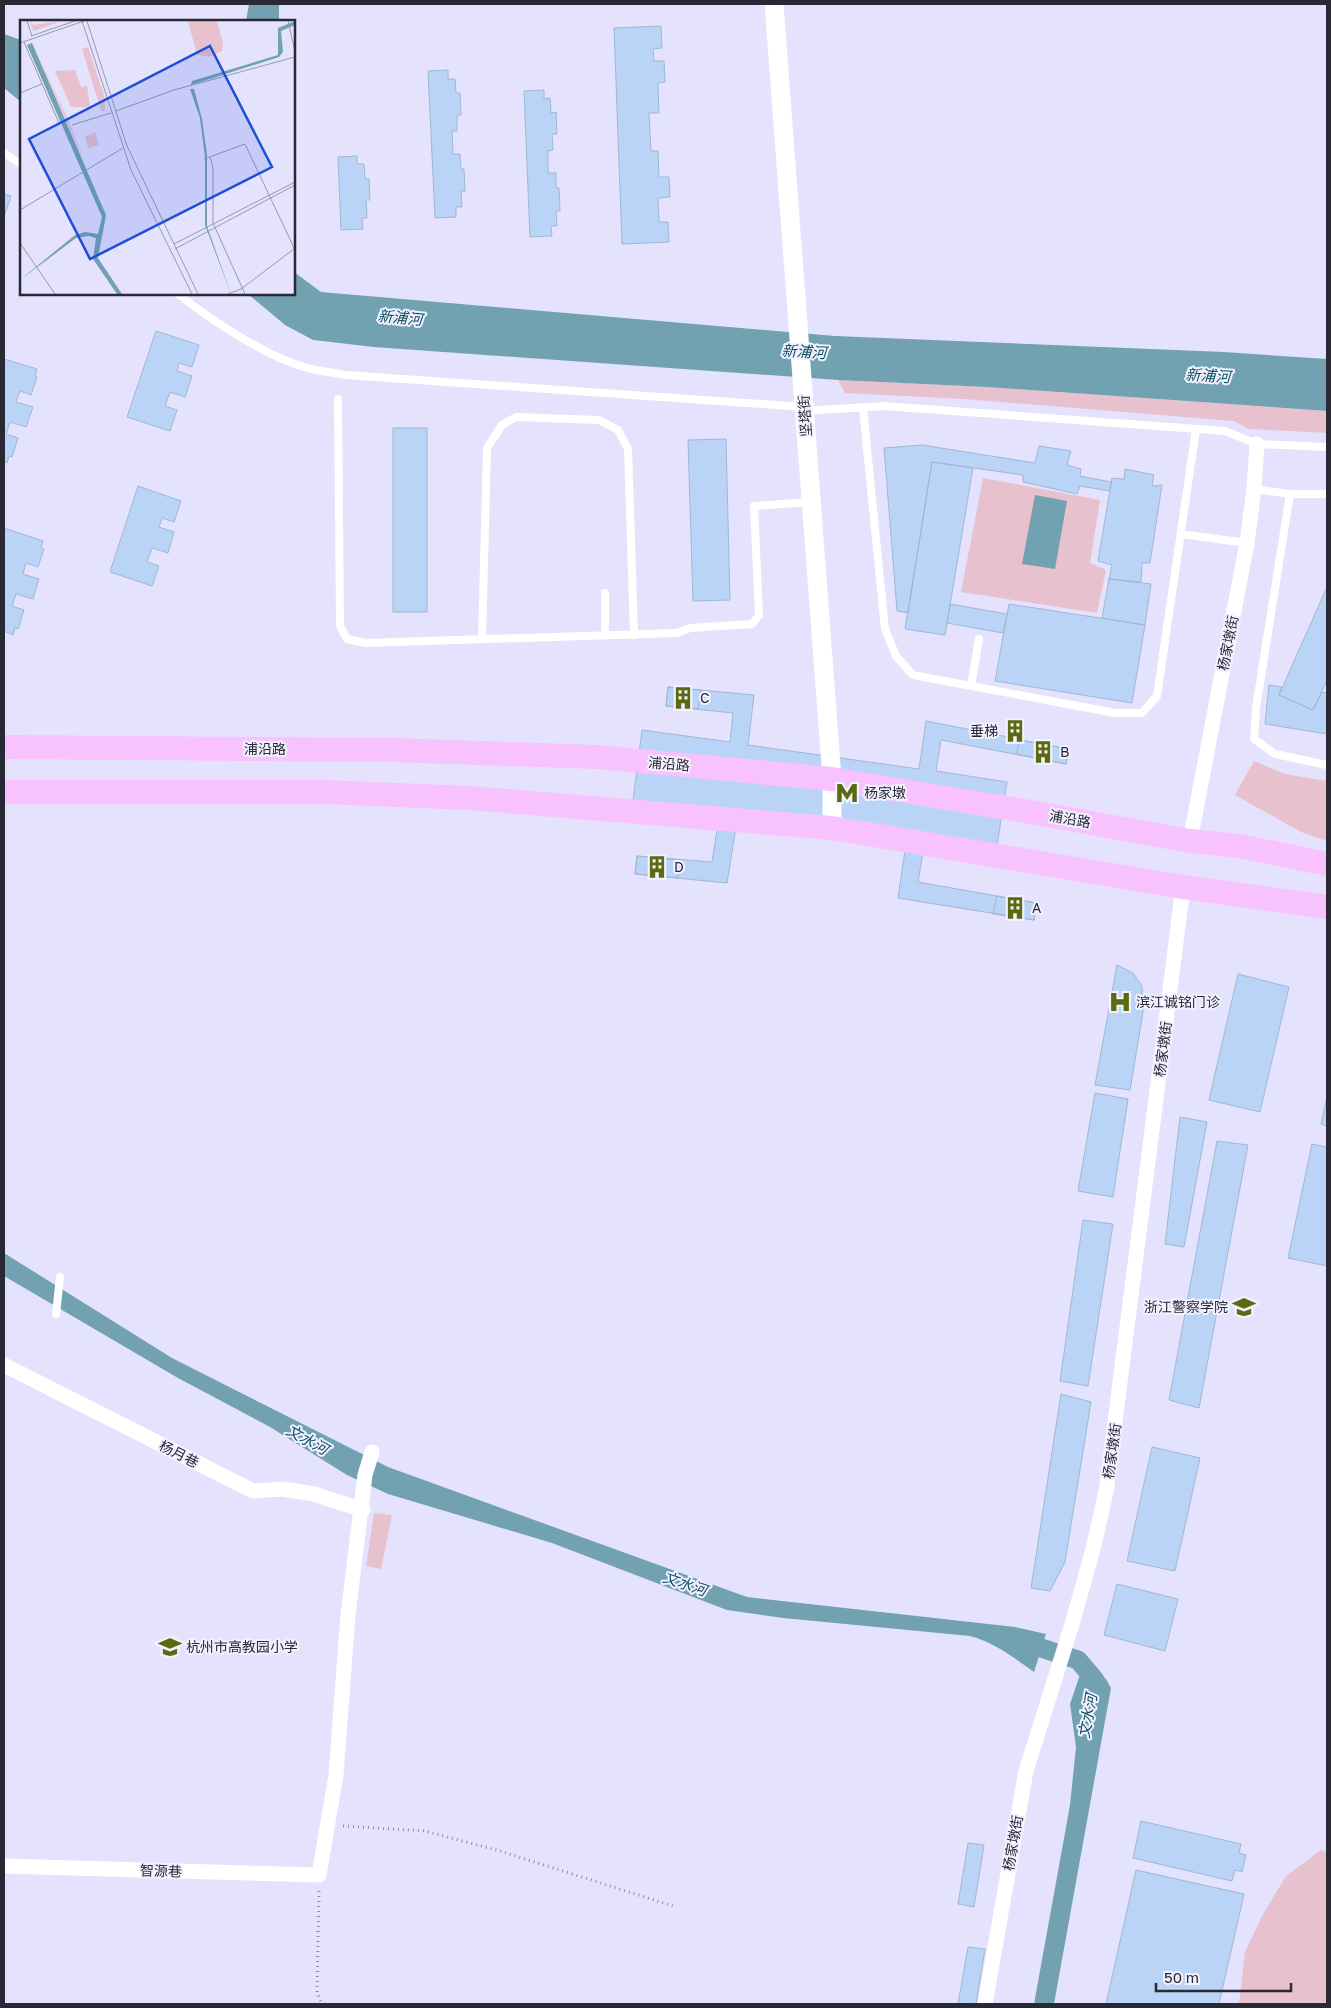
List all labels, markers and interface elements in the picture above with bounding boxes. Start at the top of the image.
inset map [20,20,295,295]
water label: 新浦河 [377,306,426,328]
water label: 新浦河 [781,341,830,361]
water label: 新浦河 [1185,365,1234,385]
street label: 坚塔街 [795,394,814,438]
street label: 杨家墩街 [1214,614,1241,672]
building icon: C [670,685,696,711]
place label: C [700,689,710,706]
building icon: 垂梯 [1002,718,1028,744]
place label: 垂梯 [970,722,998,739]
building icon: B [1030,739,1056,765]
street label: 浦沿路 [244,740,286,757]
place label: B [1060,743,1069,760]
street label: 浦沿路 [647,753,691,774]
metro station icon: 杨家墩 [834,780,860,806]
place label: 杨家墩 [864,784,906,801]
street label: 浦沿路 [1048,806,1092,831]
building icon: D [644,854,670,880]
place label: D [674,858,684,875]
building icon: A [1002,895,1028,921]
place label: A [1032,899,1042,916]
hospital icon: 滨江诚铭门诊 [1107,989,1133,1015]
place label: 滨江诚铭门诊 [1136,993,1220,1010]
street label: 杨家墩街 [1151,1020,1174,1078]
school or university icon: 浙江警察学院 [1231,1294,1257,1320]
place label: 浙江警察学院 [1144,1298,1228,1315]
water label: 文水河 [283,1420,334,1459]
street label: 杨家墩街 [1099,1422,1124,1480]
street label: 杨月巷 [157,1436,202,1471]
water label: 文水河 [661,1567,712,1600]
school or university icon: 杭州市高教园小学 [157,1634,183,1660]
place label: 杭州市高教园小学 [186,1638,298,1655]
water label: 文水河 [1074,1689,1100,1740]
street label: 杨家墩街 [999,1814,1026,1872]
street label: 智源巷 [140,1861,182,1880]
scale bar [1156,1960,1291,1992]
text: 50 m [1164,1968,1199,1986]

